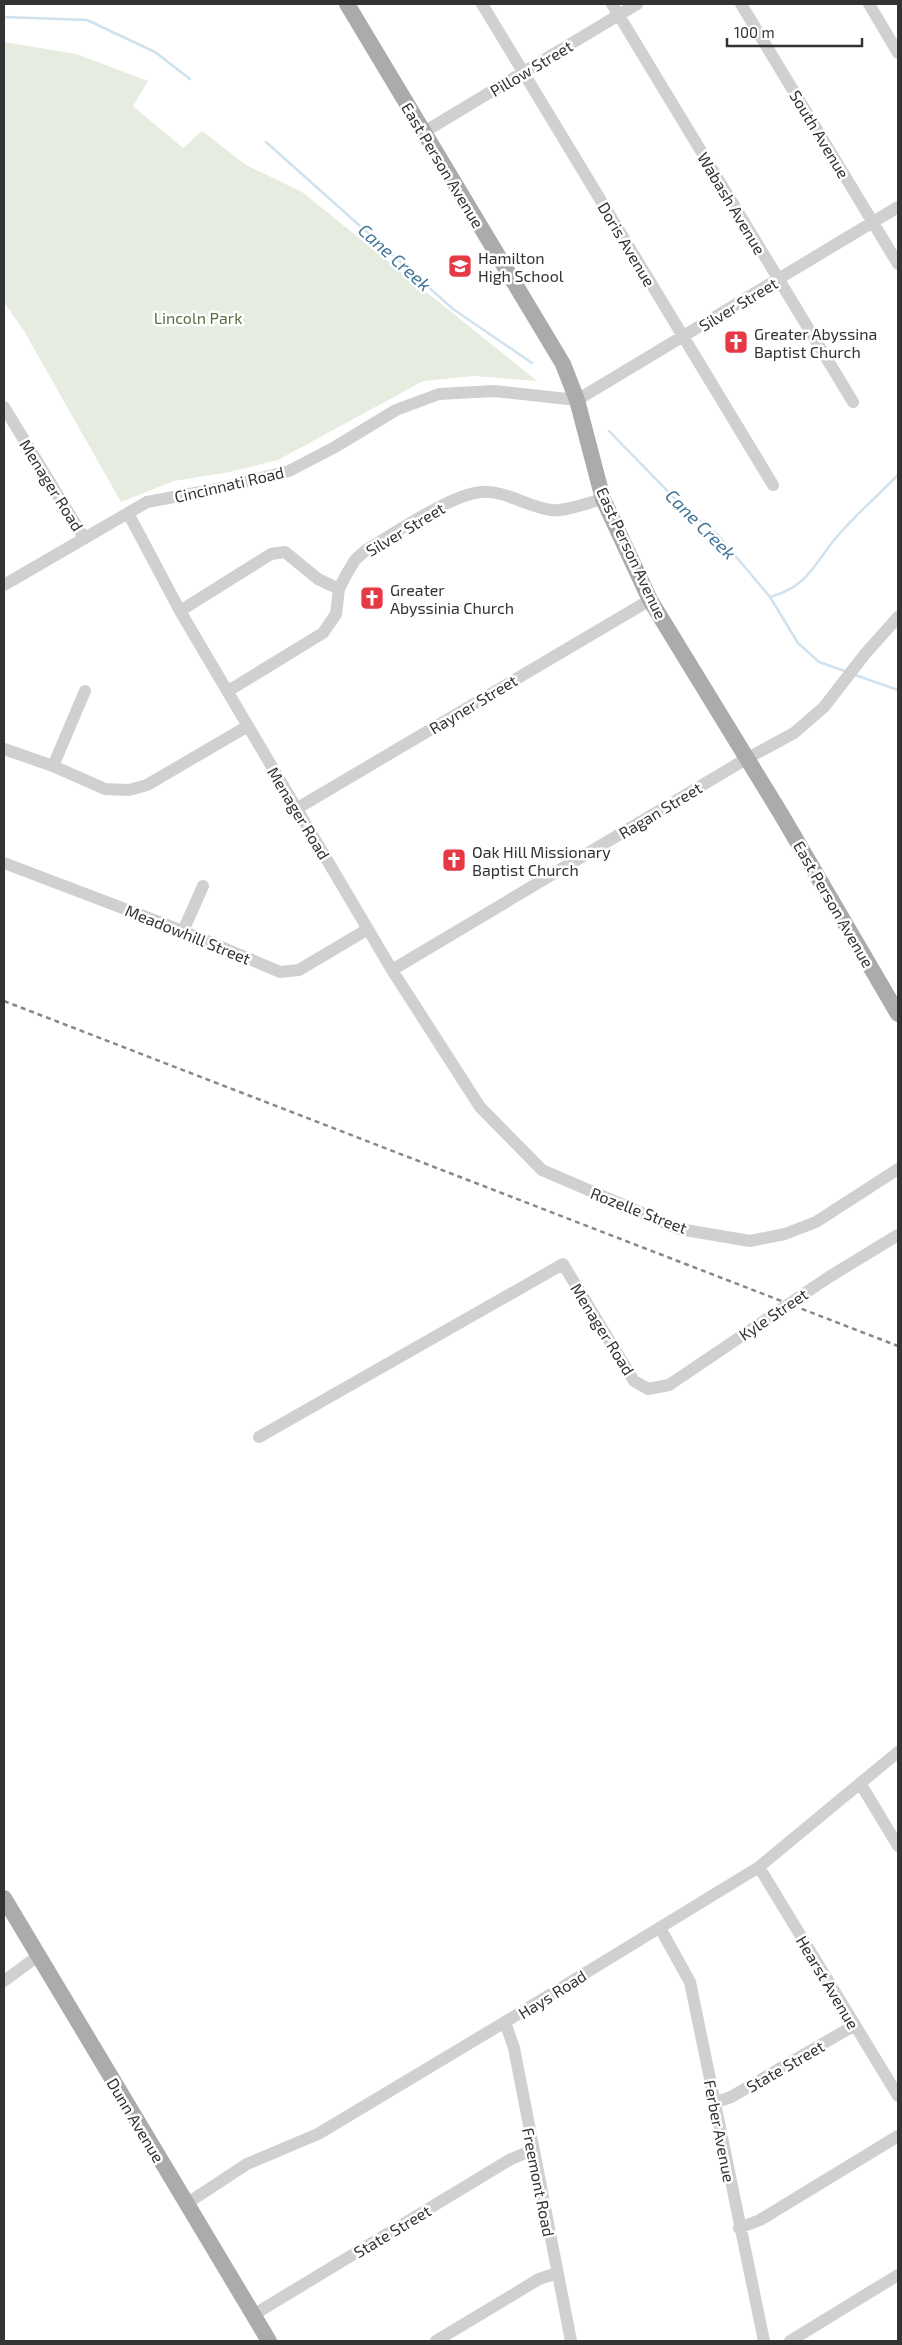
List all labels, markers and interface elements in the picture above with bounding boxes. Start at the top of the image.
scale bar [727,15,862,47]
text: 100 m [734,23,775,41]
street label: Pillow Street [486,36,576,100]
street label: South Avenue [786,87,854,181]
street label: East Person Avenue [398,99,488,231]
street label: Wabash Avenue [694,148,770,258]
street label: Doris Avenue [594,198,660,290]
water label: Cane Creek [354,219,436,295]
place label: Hamilton High School [478,248,564,285]
school or university icon: Hamilton High School [447,253,473,279]
street label: Silver Street [695,273,781,335]
park label: Lincoln Park [154,308,242,327]
place label: Greater Abyssina Baptist Church [754,324,877,361]
church icon: Greater Abyssina Baptist Church [723,329,749,355]
street label: Menager Road [16,436,88,534]
street label: Cincinnati Road [172,462,286,506]
street label: East Person Avenue [593,484,671,622]
water label: Cane Creek [661,484,741,564]
street label: Silver Street [362,498,448,560]
place label: Greater Abyssinia Church [390,580,514,617]
church icon: Greater Abyssinia Church [359,585,385,611]
street label: Rayner Street [426,670,520,738]
street label: Menager Road [264,763,334,863]
street label: Ragan Street [615,778,705,842]
street label: East Person Avenue [790,837,878,971]
place label: Oak Hill Missionary Baptist Church [472,842,611,879]
church icon: Oak Hill Missionary Baptist Church [441,847,467,873]
street label: Meadowhill Street [123,900,253,968]
street label: Rozelle Street [588,1183,690,1237]
street label: Menager Road [567,1280,639,1378]
street label: Kyle Street [735,1284,811,1344]
street label: Hearst Avenue [793,1932,863,2032]
street label: Hays Road [515,1966,589,2022]
street label: State Street [743,2036,827,2096]
street label: Dunn Avenue [103,2074,169,2166]
street label: Ferber Avenue [701,2078,739,2184]
street label: Freemont Road [519,2126,559,2238]
street label: State Street [350,2201,434,2261]

